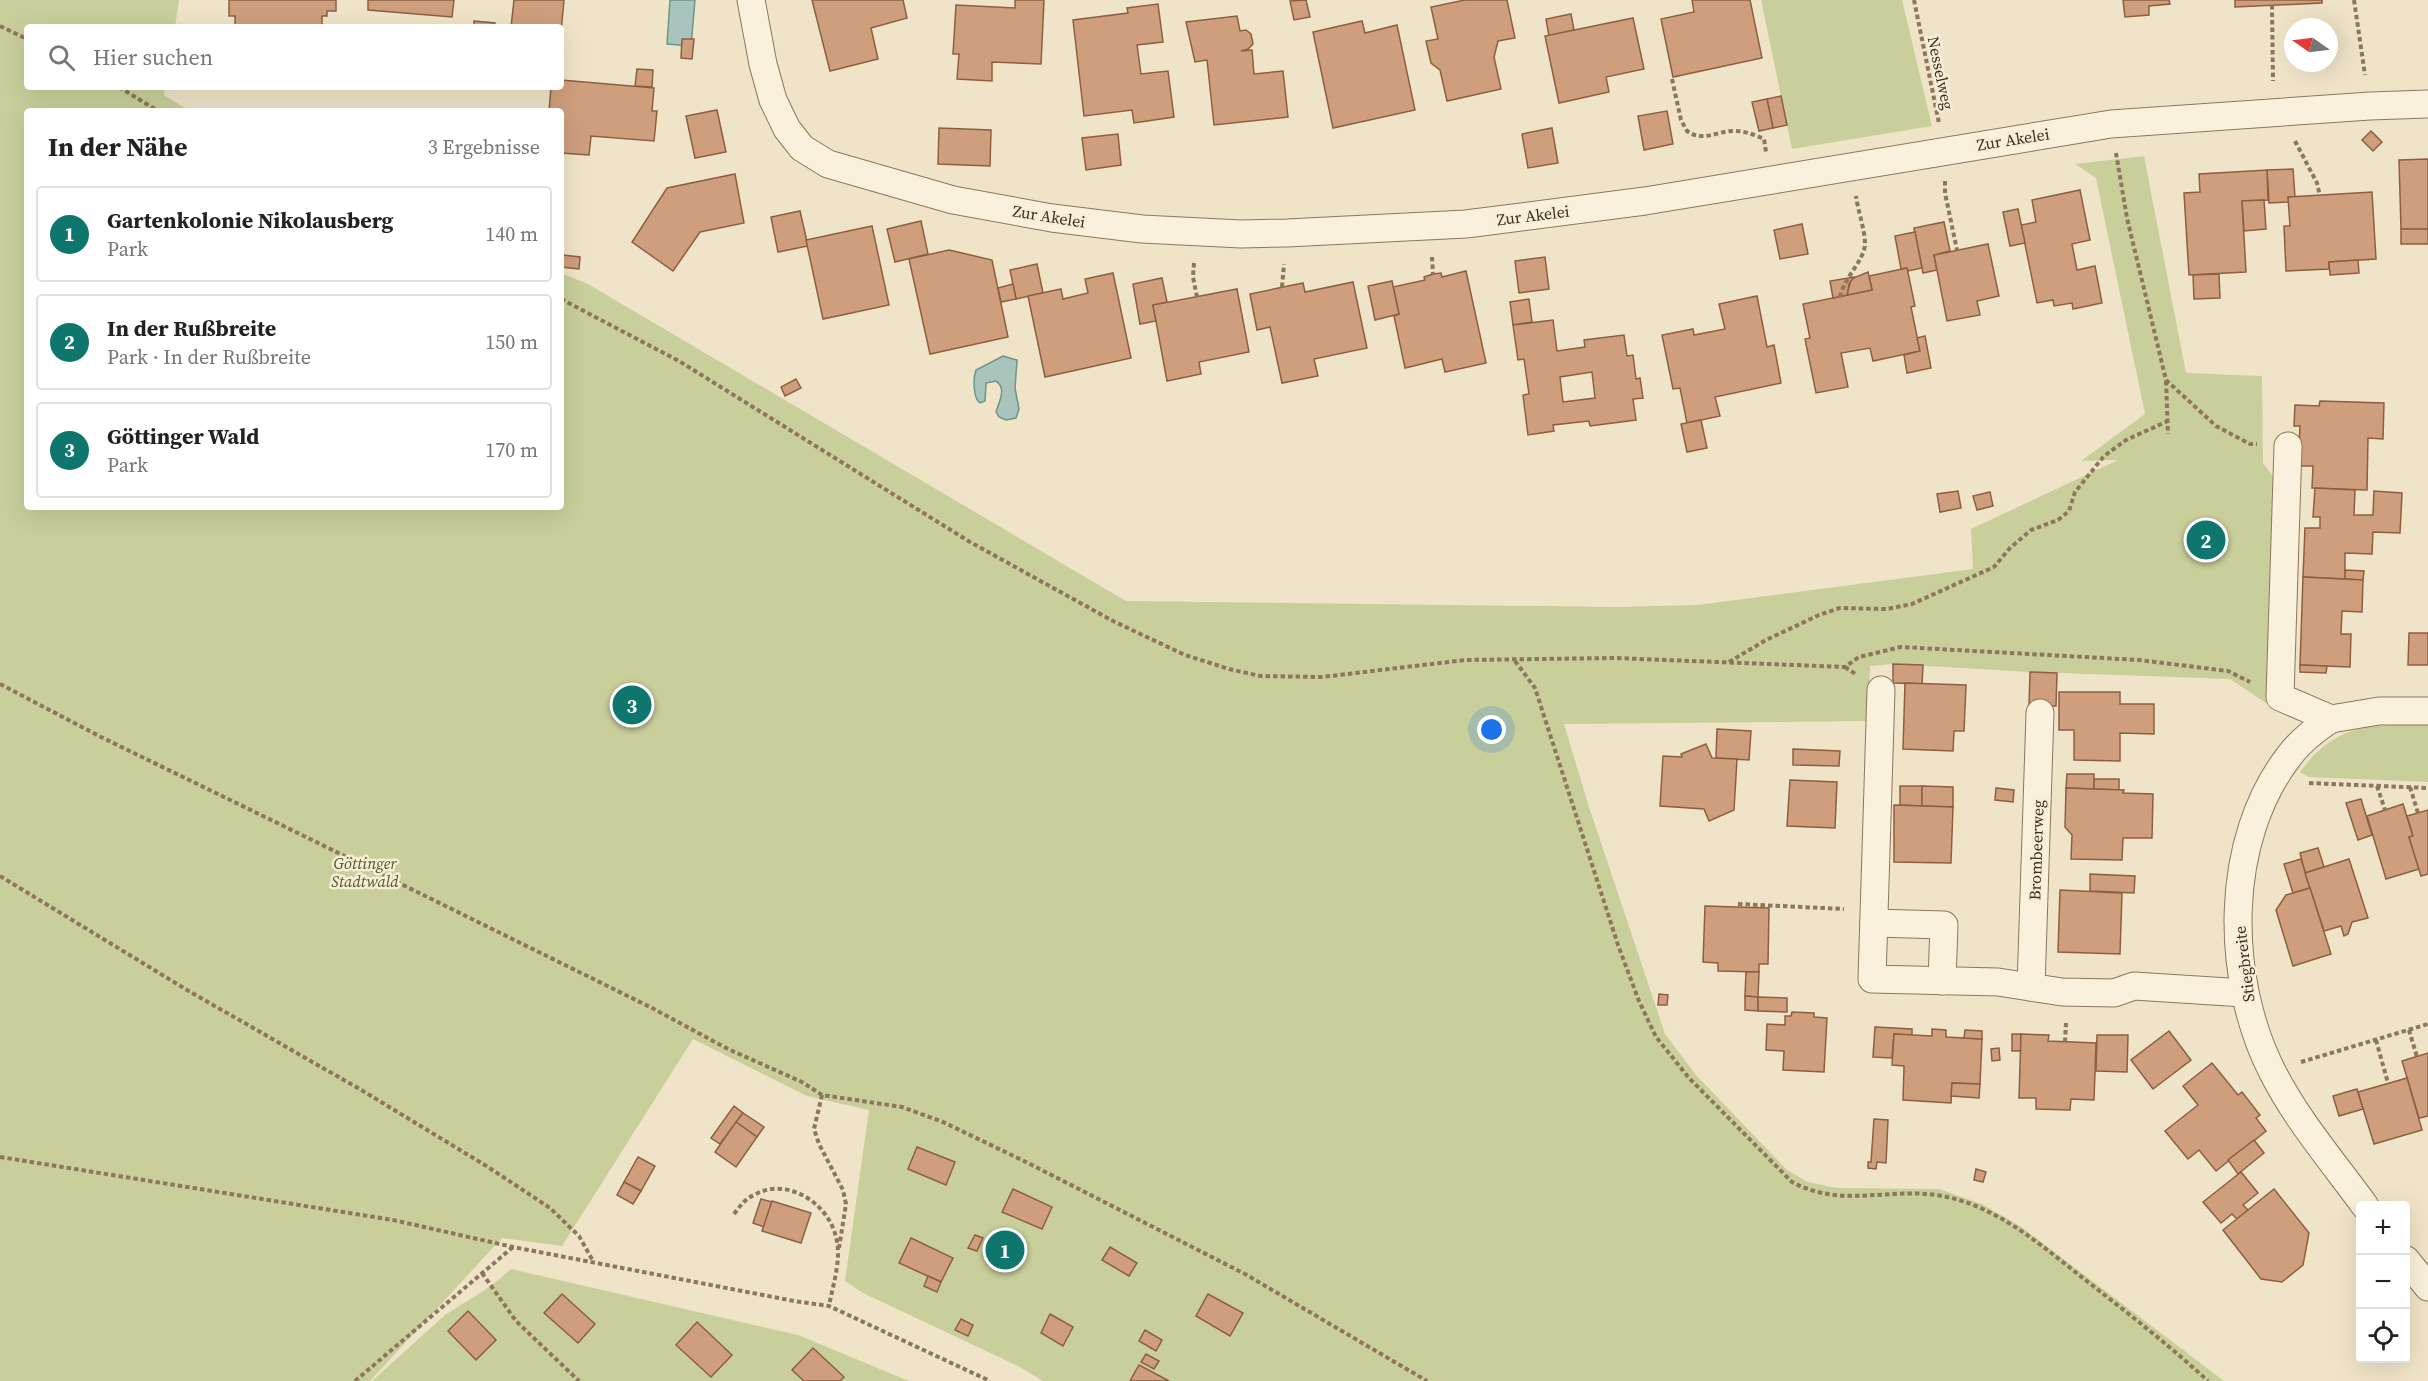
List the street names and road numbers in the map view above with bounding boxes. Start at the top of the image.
street label: Nesselweg [1922,34,1960,112]
street label: Zur Akelei [1975,122,2051,156]
street label: Zur Akelei [1011,199,1087,233]
street label: Zur Akelei [1495,200,1571,230]
street label: Brombeerweg [2023,799,2049,901]
street label: Stiegbreite [2228,925,2260,1003]

